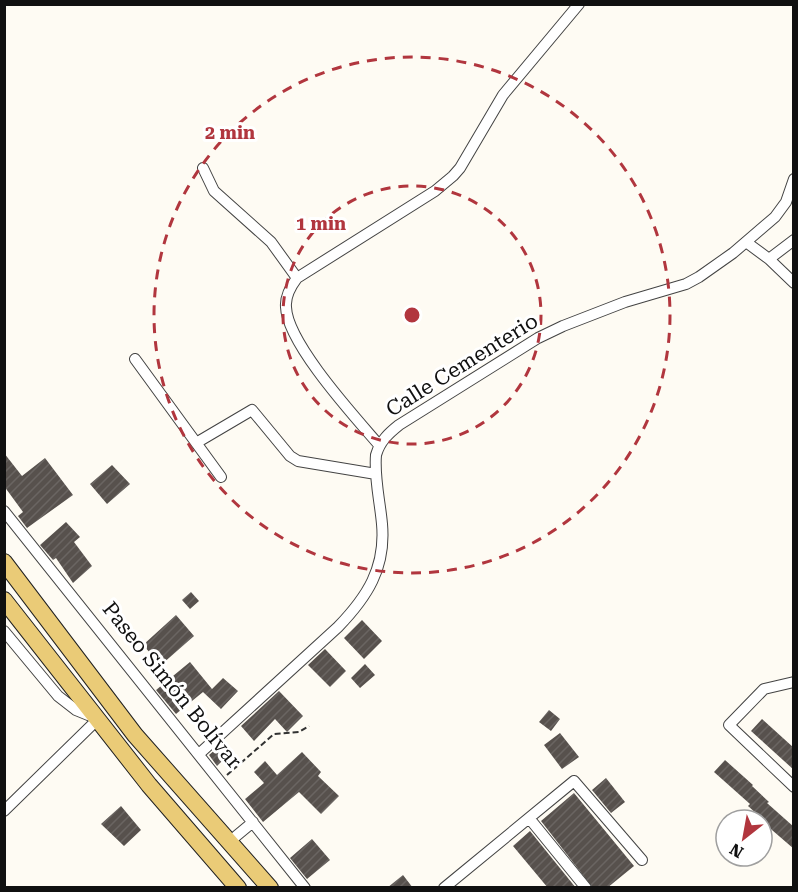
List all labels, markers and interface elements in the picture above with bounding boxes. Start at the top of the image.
text: 2 min [205,122,255,143]
text: 1 min [296,213,346,234]
centre of rings [402,305,422,325]
street label: Calle Cementerio [382,309,542,421]
street label: Paseo Simón Bolívar [98,597,247,773]
north arrow [714,808,774,868]
text: N [726,839,747,862]

